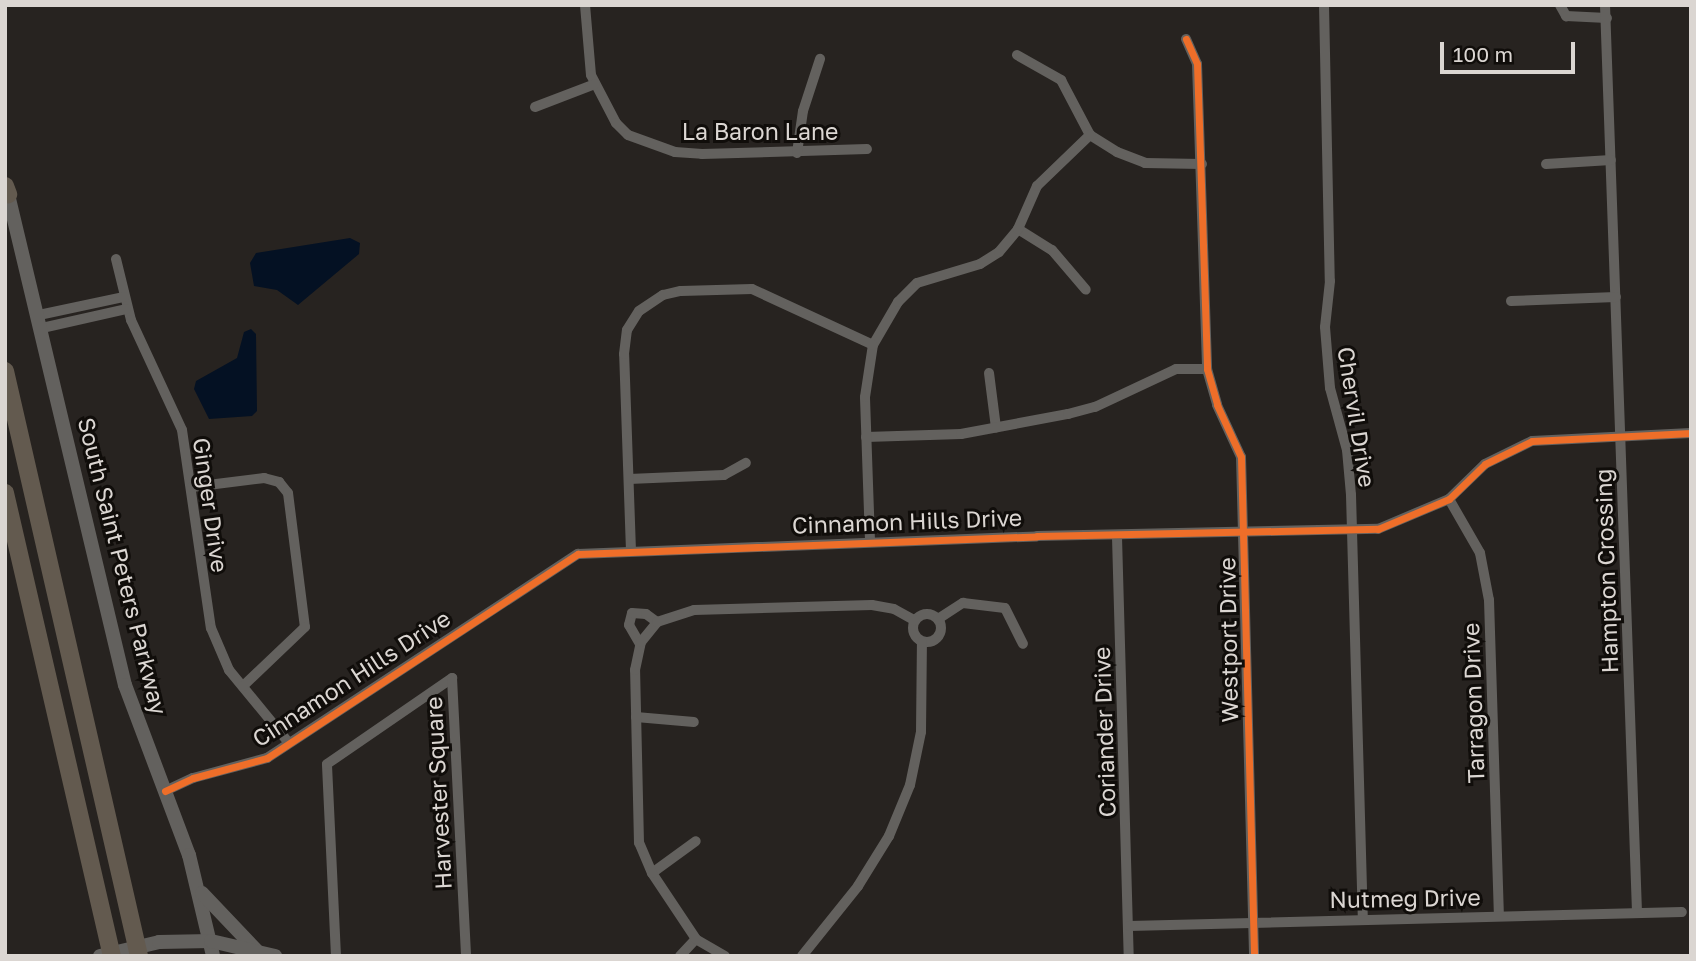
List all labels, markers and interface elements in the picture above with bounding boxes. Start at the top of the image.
scale bar [1444,28,1579,72]
text: 100 m [1453,41,1513,67]
street label: La Baron Lane [682,117,838,145]
street label: Chervil Drive [1332,345,1382,489]
street label: South Saint Peters Parkway [73,414,173,718]
street label: Ginger Drive [188,436,234,574]
street label: Hampton Crossing [1589,468,1623,674]
street label: Cinnamon Hills Drive [791,503,1023,539]
street label: Westport Drive [1213,557,1243,723]
street label: Cinnamon Hills Drive [247,604,455,752]
street label: Tarragon Drive [1456,622,1490,784]
street label: Coriander Drive [1087,646,1121,818]
street label: Harvester Square [419,696,457,890]
street label: Nutmeg Drive [1329,883,1481,913]

